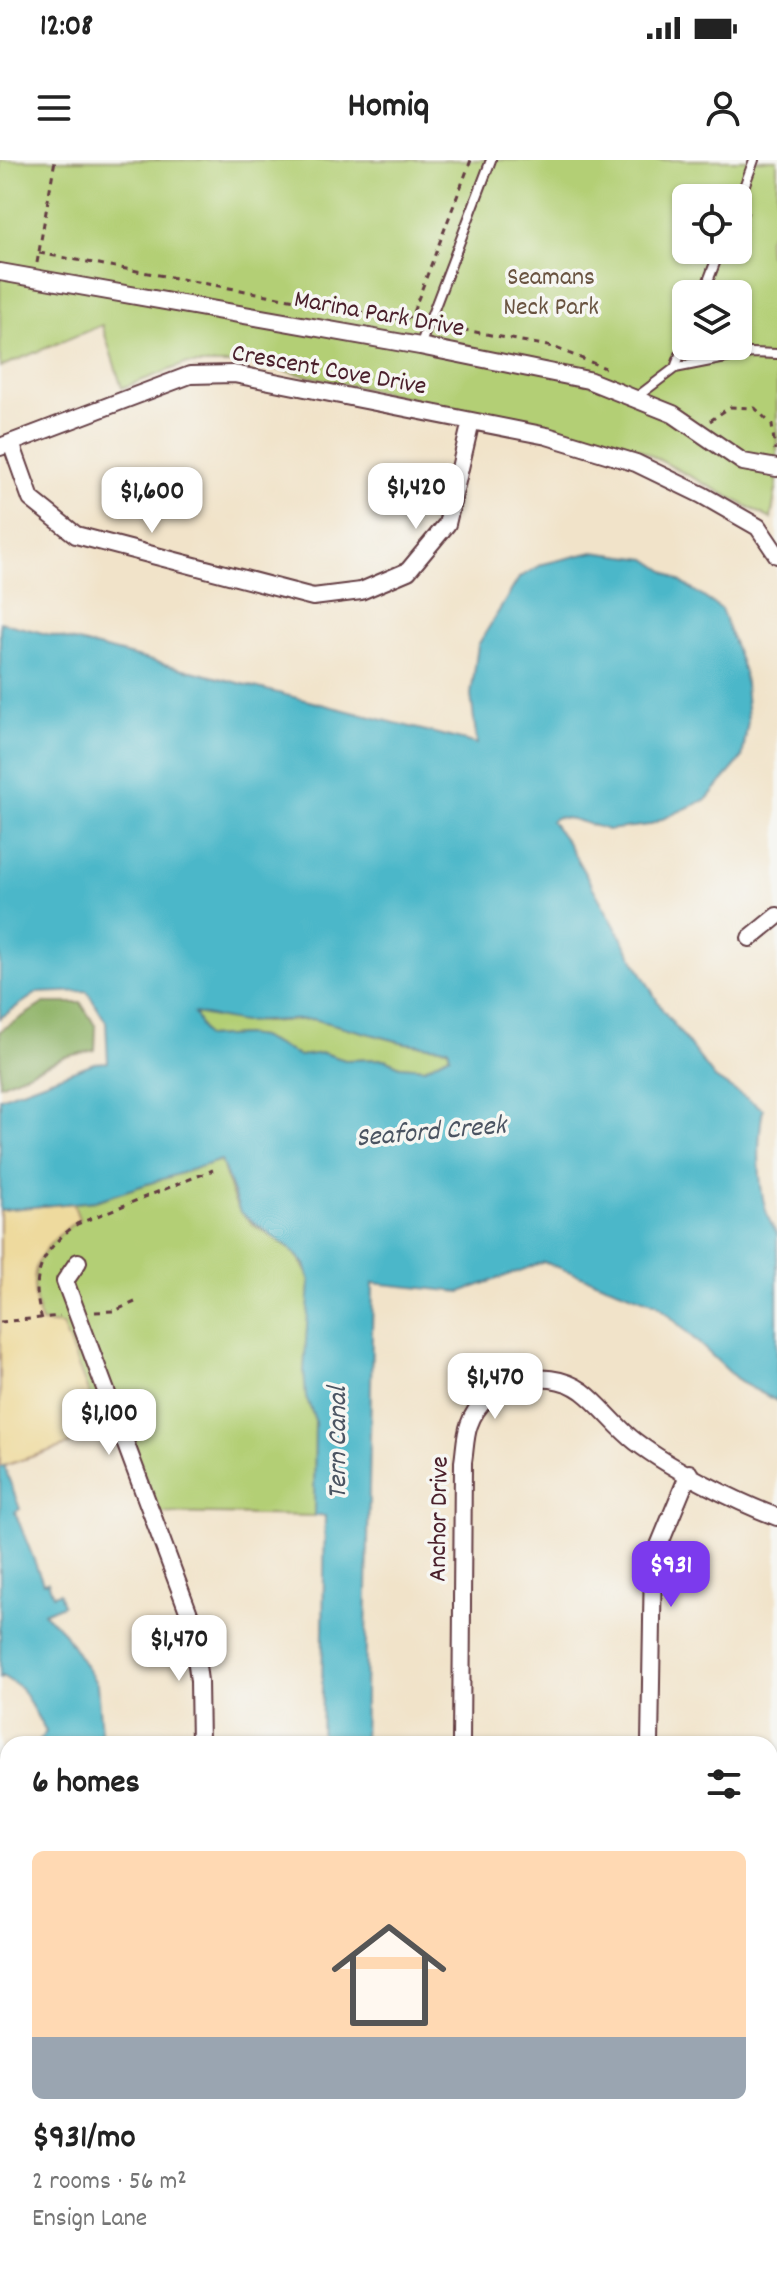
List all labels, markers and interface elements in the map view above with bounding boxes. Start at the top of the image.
text: 12:08 [40,7,93,50]
text: Homiq [348,82,429,134]
icon: menu [32,86,76,130]
icon: person [701,86,745,130]
map controls [672,184,752,360]
button: locate [672,184,752,264]
park label: Seamans Neck Park [503,260,599,327]
button: layers [672,280,752,360]
street label: Marina Park Drive [291,282,467,348]
street label: Crescent Cove Drive [229,336,429,406]
pin: $1,420 [351,463,481,531]
pin: $1,600 [87,467,217,535]
text: $1,420 [386,470,446,507]
text: $1,600 [120,474,184,511]
water label: Seaford Creek [354,1107,510,1160]
pin: $1,470 [430,1353,560,1421]
text: $1,470 [466,1360,524,1397]
water label: Tern Canal [320,1384,360,1499]
pin: $1,100 [44,1389,174,1457]
text: $1,100 [80,1396,138,1433]
street label: Anchor Drive [420,1456,460,1582]
pin: $931 [624,1541,718,1609]
text: $931 [650,1548,692,1585]
pin: $1,470 [114,1615,244,1683]
text: $1,470 [150,1622,208,1659]
text: 6 homes [32,1760,140,1809]
icon: filters [702,1762,746,1806]
icon: home [317,1903,461,2047]
text: $931/mo [32,2115,136,2164]
text: 2 rooms · 56 m² [32,2164,187,2201]
text: Ensign Lane [32,2201,147,2238]

